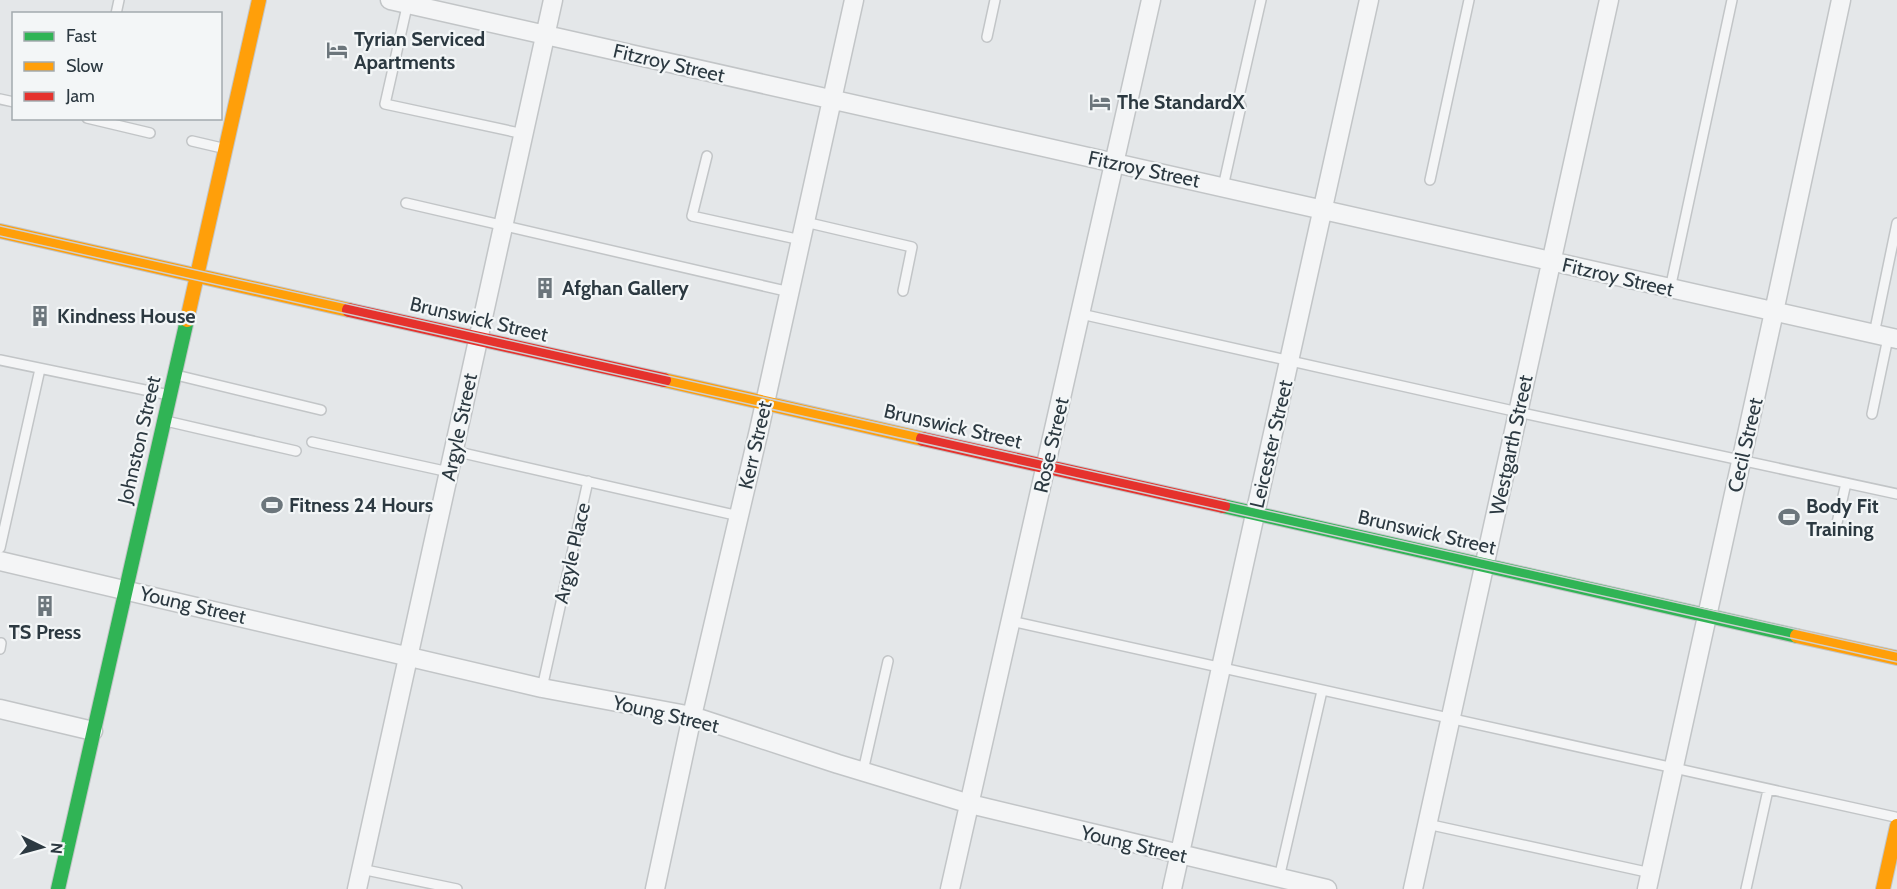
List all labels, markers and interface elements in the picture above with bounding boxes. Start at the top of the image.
legend [12,12,222,120]
text: Fast [66,25,97,47]
place label: Tyrian Serviced Apartments [354,27,485,74]
hotel icon: Tyrian Serviced Apartments [325,38,349,62]
street label: Fitzroy Street [611,39,727,88]
text: Slow [66,55,103,77]
text: Jam [65,85,95,107]
hotel icon: The StandardX [1088,90,1112,114]
place label: The StandardX [1117,90,1245,114]
street label: Fitzroy Street [1086,145,1202,193]
street label: Fitzroy Street [1560,253,1676,302]
building icon: Afghan Gallery [533,276,557,300]
place label: Afghan Gallery [562,276,689,300]
street label: Brunswick Street [408,291,551,347]
building icon: Kindness House [28,304,52,328]
place label: Kindness House [57,304,196,328]
street label: Argyle Street [436,371,482,483]
street label: Westgarth Street [1484,372,1538,517]
street label: Johnston Street [112,373,165,507]
street label: Leicester Street [1245,377,1297,510]
street label: Rose Street [1028,395,1074,495]
street label: Cecil Street [1722,395,1768,495]
street label: Kerr Street [733,398,777,491]
street label: Brunswick Street [882,398,1025,454]
sports icon: Fitness 24 Hours [260,493,284,517]
place label: Fitness 24 Hours [289,493,433,517]
place label: Body Fit Training [1806,494,1879,541]
street label: Argyle Place [549,500,595,606]
street label: Brunswick Street [1356,504,1499,560]
sports icon: Body Fit Training [1777,505,1801,529]
street label: Young Street [137,581,249,629]
building icon: TS Press [33,594,57,618]
place label: TS Press [9,620,81,644]
street label: Young Street [610,690,722,738]
north arrow [12,817,72,877]
street label: Young Street [1078,820,1190,868]
text: N [46,842,66,855]

